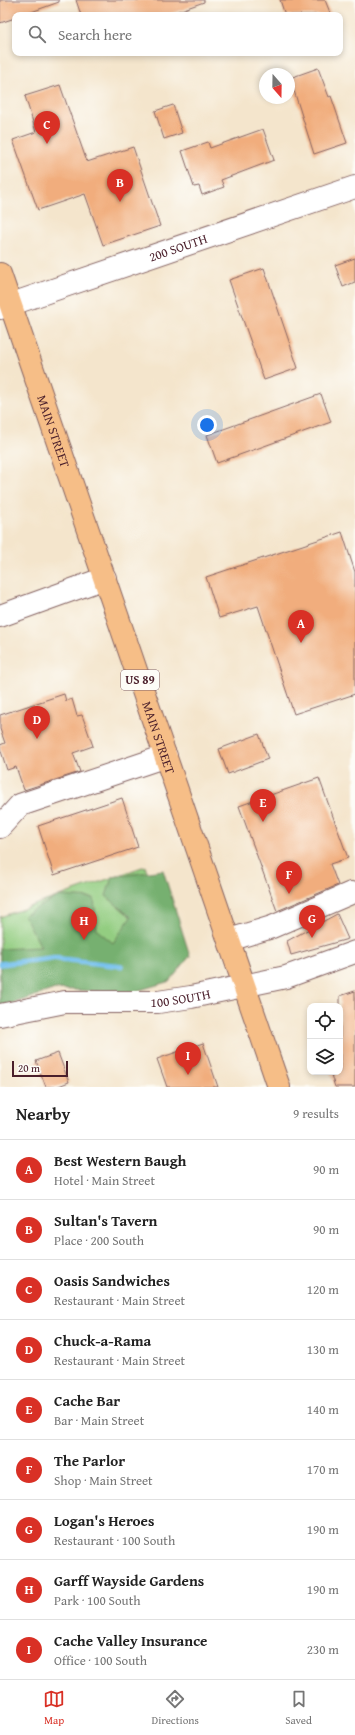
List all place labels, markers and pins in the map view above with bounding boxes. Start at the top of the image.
pin: C [34,111,60,144]
pin: B [107,169,133,202]
pin: A [288,610,314,643]
pin: D [24,706,50,739]
pin: E [250,789,276,822]
pin: F [276,861,302,894]
pin: G [299,905,325,938]
pin: H [71,907,97,940]
pin: I [175,1042,201,1075]

